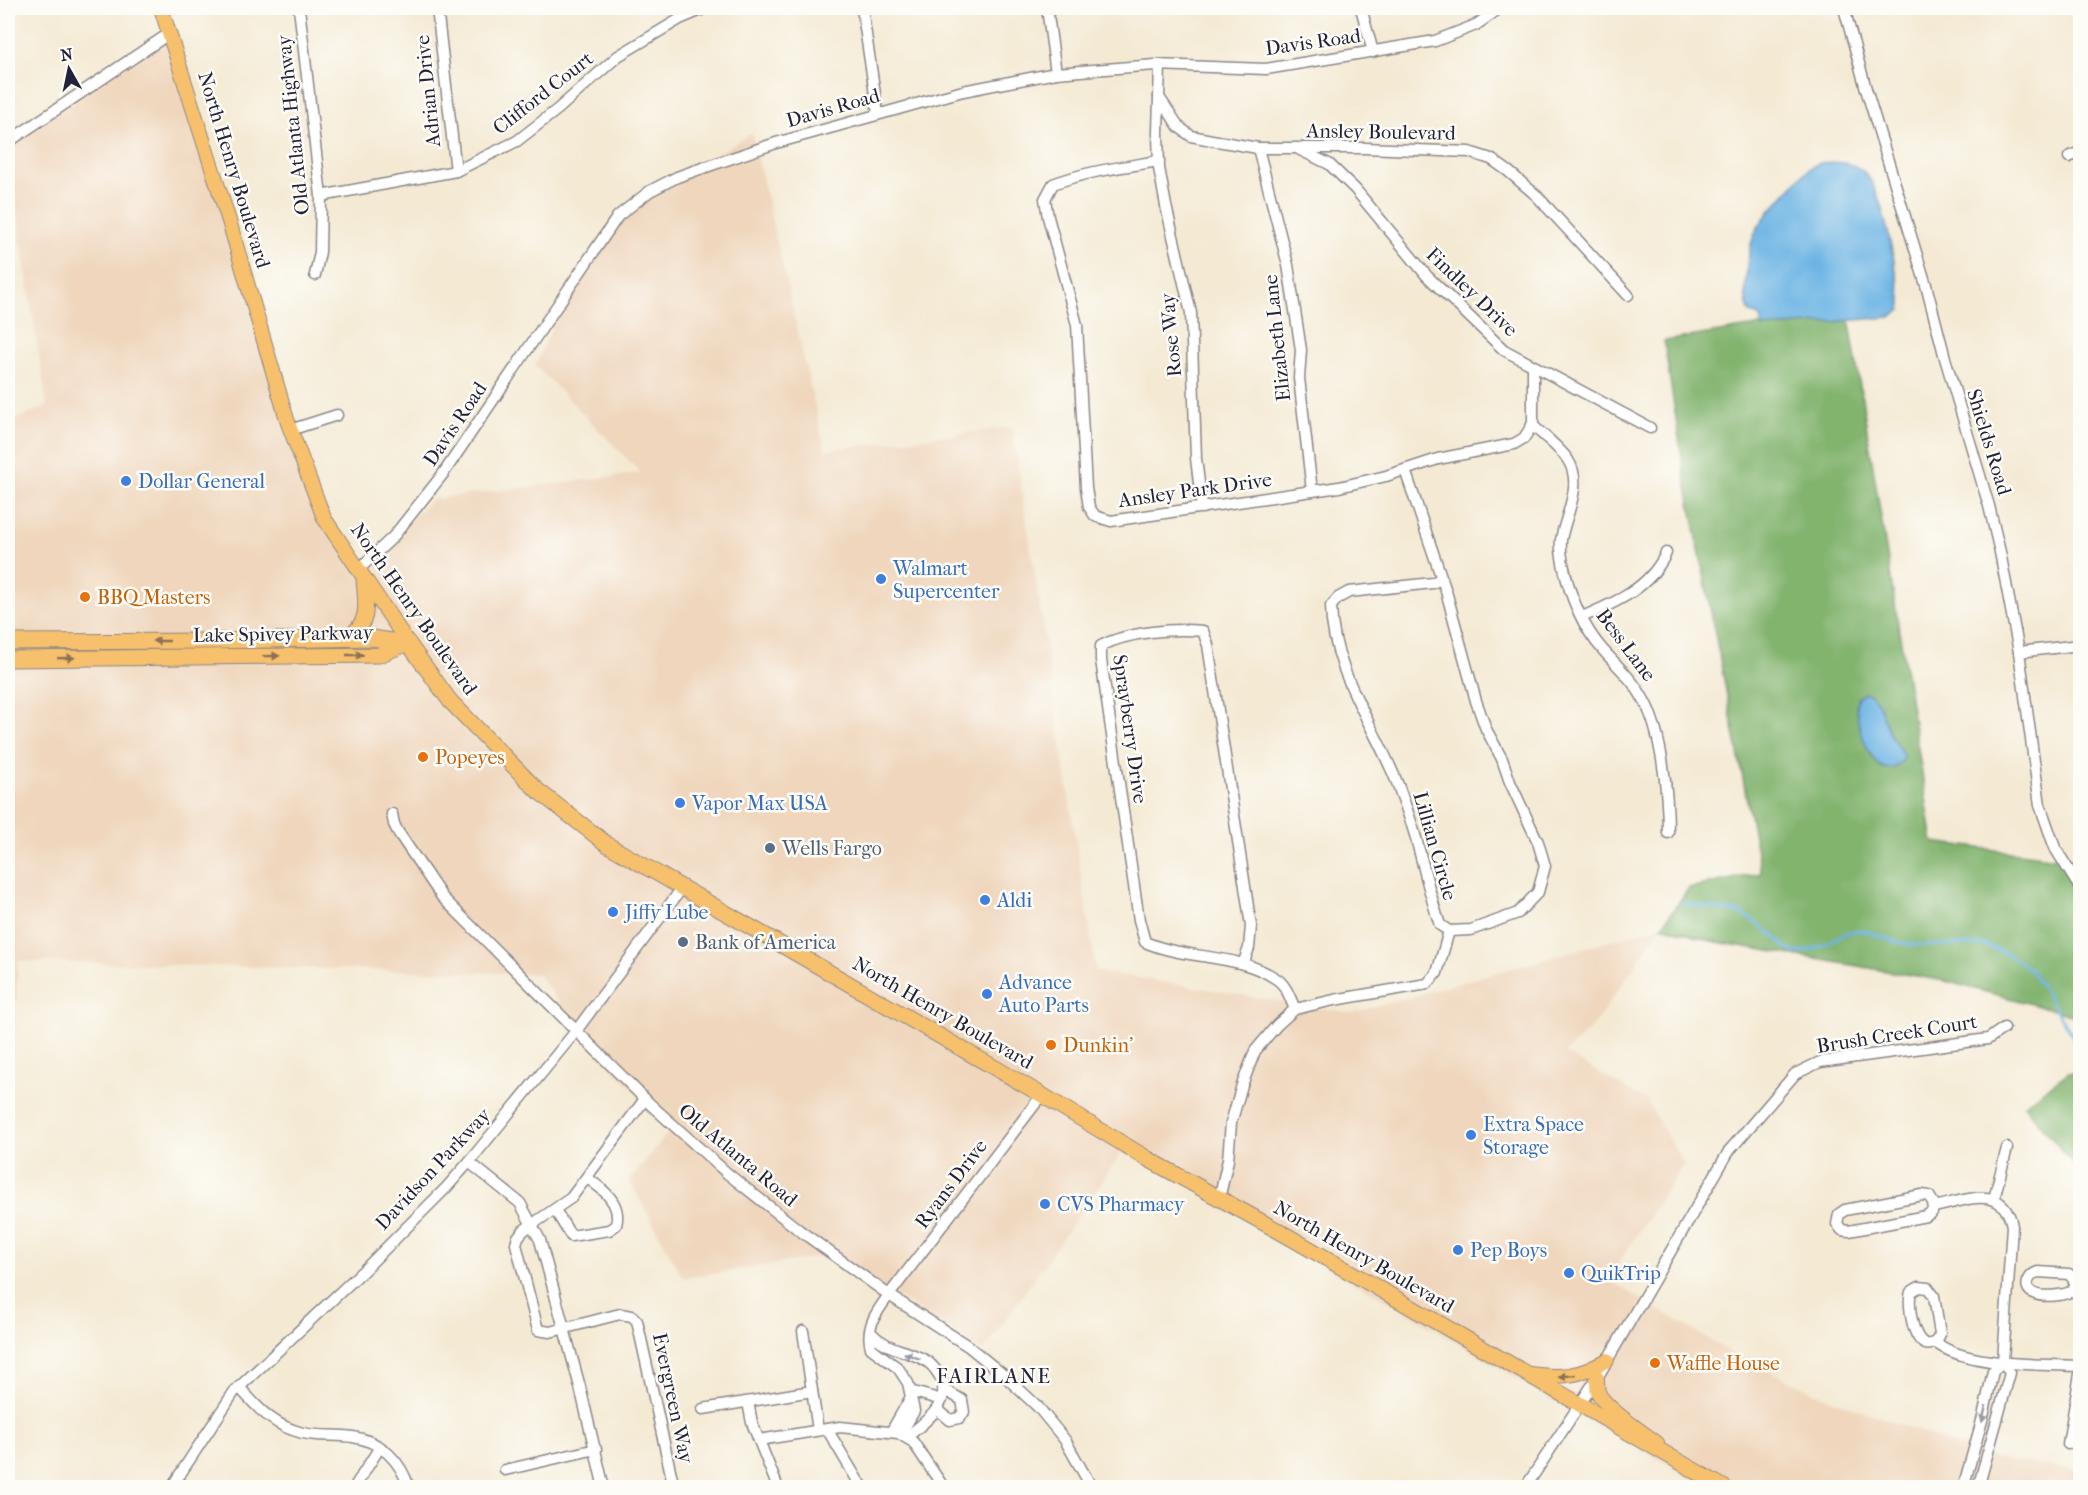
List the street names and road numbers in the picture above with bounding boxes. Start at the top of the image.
street label: Davis Road [1264,24,1363,60]
street label: Old Atlanta Highway [272,33,314,216]
street label: Adrian Drive [411,34,445,149]
street label: Clifford Court [488,47,598,139]
street label: North Henry Boulevard [193,69,275,272]
street label: Davis Road [784,83,884,132]
street label: Ansley Boulevard [1305,119,1457,145]
street label: Findley Drive [1422,243,1522,341]
street label: Elizabeth Lane [1259,273,1295,403]
street label: Rose Way [1156,291,1186,378]
street label: Davis Road [419,377,492,470]
street label: Shields Road [1962,386,2016,499]
street label: Ansley Park Drive [1116,468,1273,512]
street label: North Henry Boulevard [346,519,483,700]
street label: Bess Lane [1591,604,1661,686]
street label: Lake Spivey Parkway [193,621,375,647]
street label: Sprayberry Drive [1108,653,1152,805]
street label: Lillian Circle [1409,789,1461,903]
street label: North Henry Boulevard [849,952,1038,1075]
street label: Brush Creek Court [1815,1010,1979,1058]
street label: Old Atlanta Road [674,1099,803,1212]
street label: Davidson Parkway [371,1102,496,1235]
street label: Ryans Drive [910,1135,992,1233]
street label: North Henry Boulevard [1270,1196,1459,1319]
street label: Evergreen Way [648,1331,698,1467]

